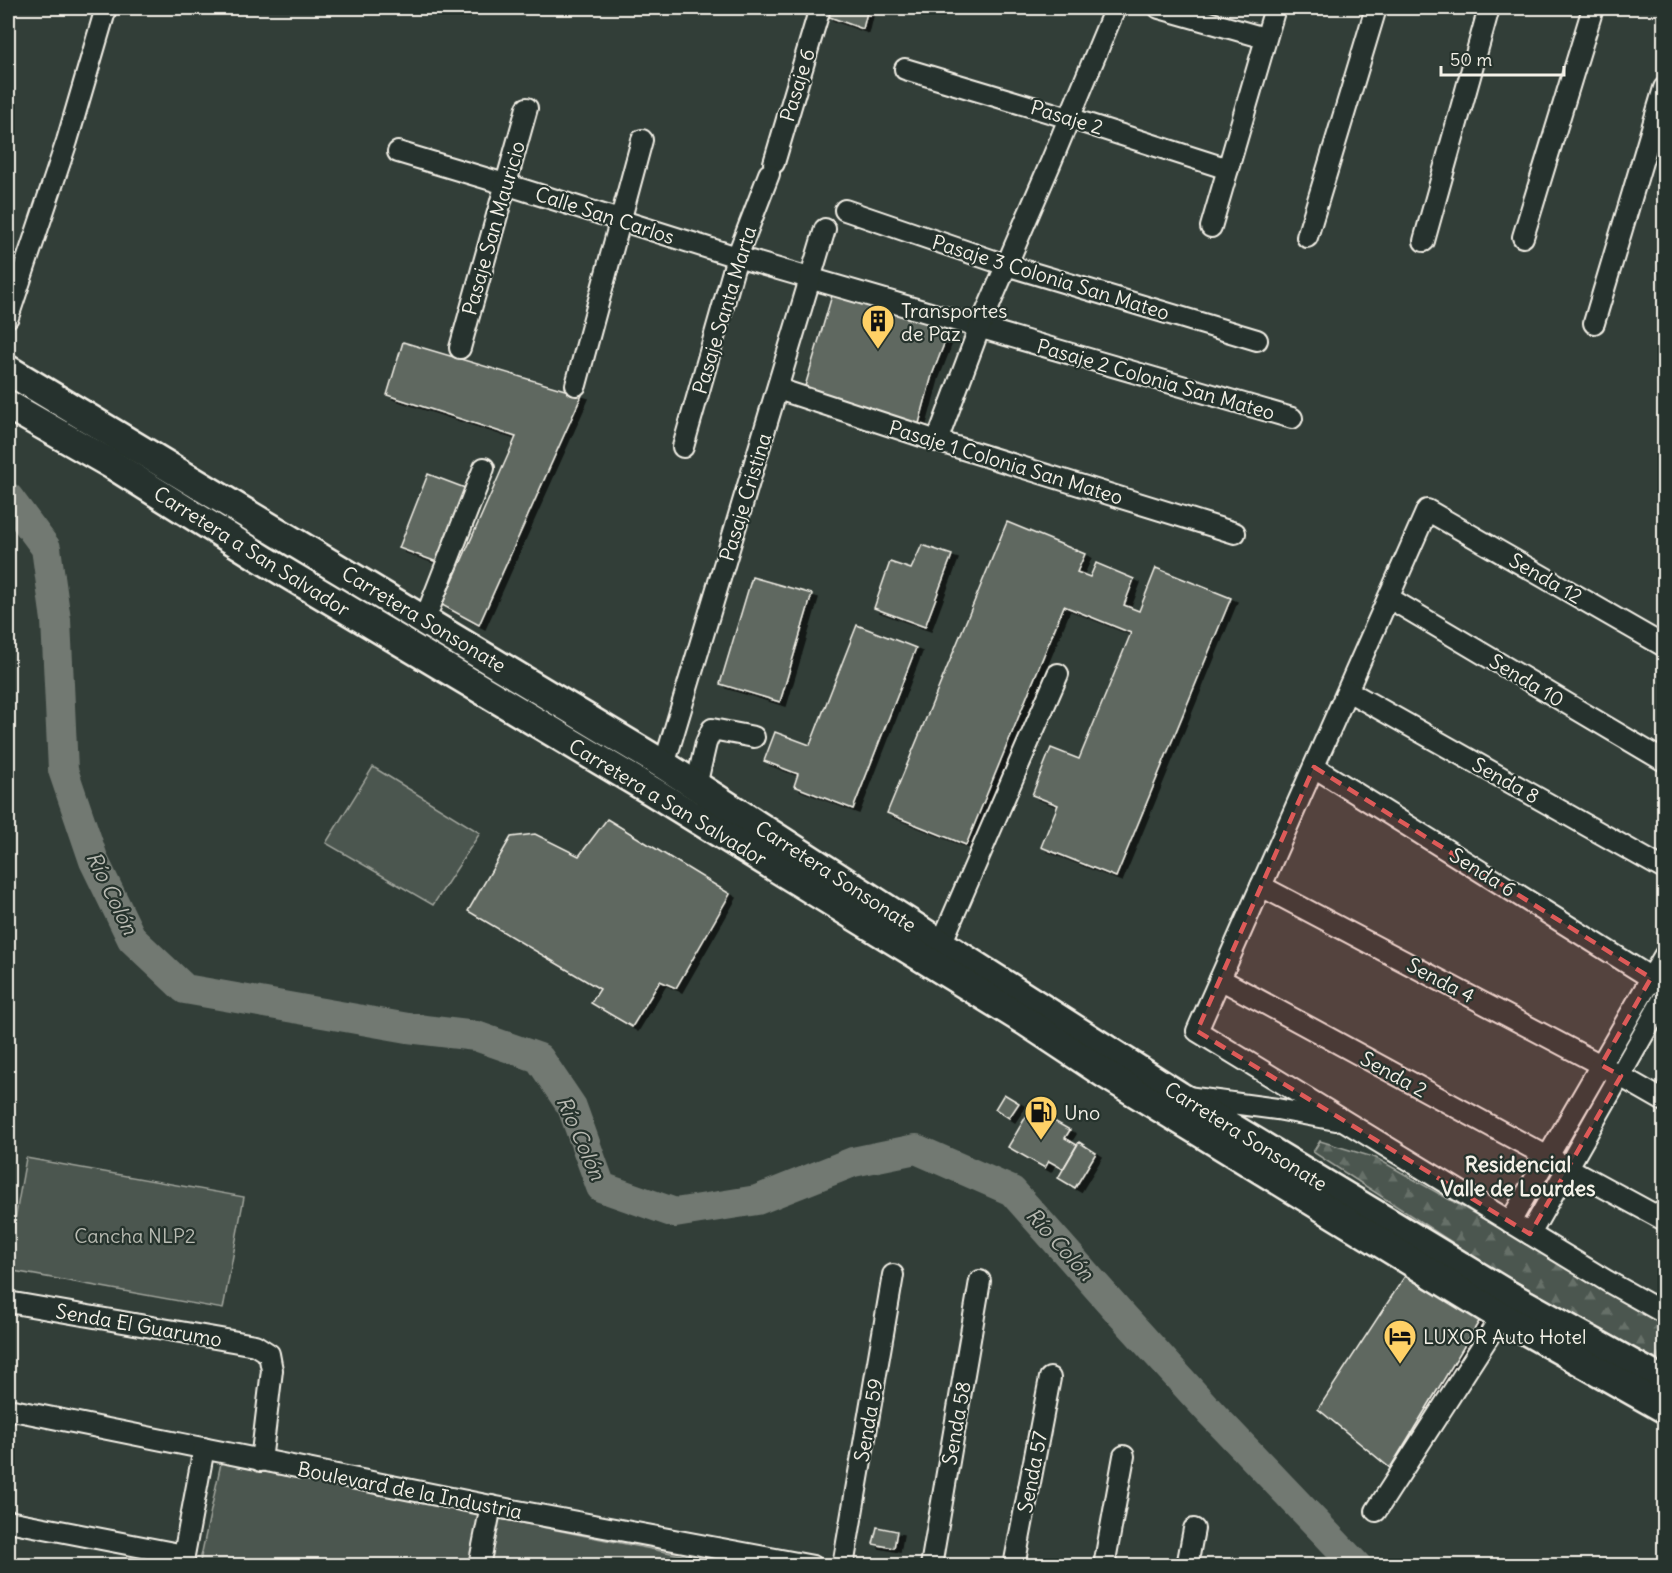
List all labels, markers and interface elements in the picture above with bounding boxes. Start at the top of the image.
scale bar [1441,39,1564,77]
street label: Pasaje 6 [774,45,820,125]
text: 50 m [1450,48,1492,71]
street label: Pasaje 2 [1028,94,1106,140]
street label: Pasaje San Mauricio [456,138,530,318]
street label: Calle San Carlos [532,181,678,249]
street label: Pasaje Santa Marta [687,223,761,397]
street label: Pasaje 3 Colonia San Mateo [929,229,1173,325]
place label: Transportes de Paz [901,298,1007,346]
building icon: Transportes de Paz [860,303,896,350]
street label: Pasaje 2 Colonia San Mateo [1034,333,1278,425]
street label: Pasaje 1 Colonia San Mateo [886,414,1126,510]
street label: Pasaje Cristina [714,430,776,564]
street label: Carretera a San Salvador [149,480,355,622]
street label: Senda 12 [1505,547,1587,609]
street label: Carretera Sonsonate [337,560,511,678]
street label: Senda 10 [1485,648,1569,712]
street label: Carretera a San Salvador [564,733,772,871]
street label: Senda 8 [1468,751,1544,809]
street label: Carretera Sonsonate [751,815,921,937]
street label: Senda 6 [1445,842,1521,902]
water label: Río Colón [80,847,144,940]
street label: Senda 4 [1403,952,1479,1008]
street label: Senda 2 [1356,1046,1432,1102]
street label: Carretera Sonsonate [1160,1076,1332,1196]
water label: Río Colón [551,1092,612,1185]
fuel station icon: Uno [1023,1094,1059,1141]
place label: Uno [1064,1100,1100,1125]
district label: Residencial Valle de Lourdes [1440,1151,1596,1202]
water label: Río Colón [1020,1202,1100,1287]
park label: Cancha NLP2 [74,1223,196,1248]
street label: Senda El Guarumo [54,1298,224,1352]
hotel icon: LUXOR Auto Hotel [1382,1318,1418,1365]
place label: LUXOR Auto Hotel [1423,1324,1586,1349]
street label: Senda 59 [848,1376,888,1464]
street label: Senda 58 [936,1379,976,1467]
street label: Senda 57 [1012,1429,1052,1515]
street label: Boulevard de la Industria [296,1456,524,1524]

